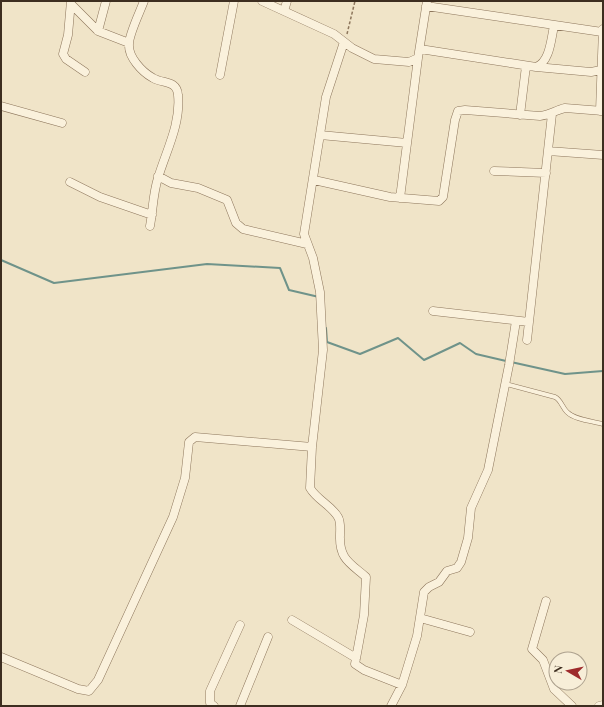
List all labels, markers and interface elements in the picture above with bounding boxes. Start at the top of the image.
north arrow [548,651,588,691]
text: N [550,664,566,674]

